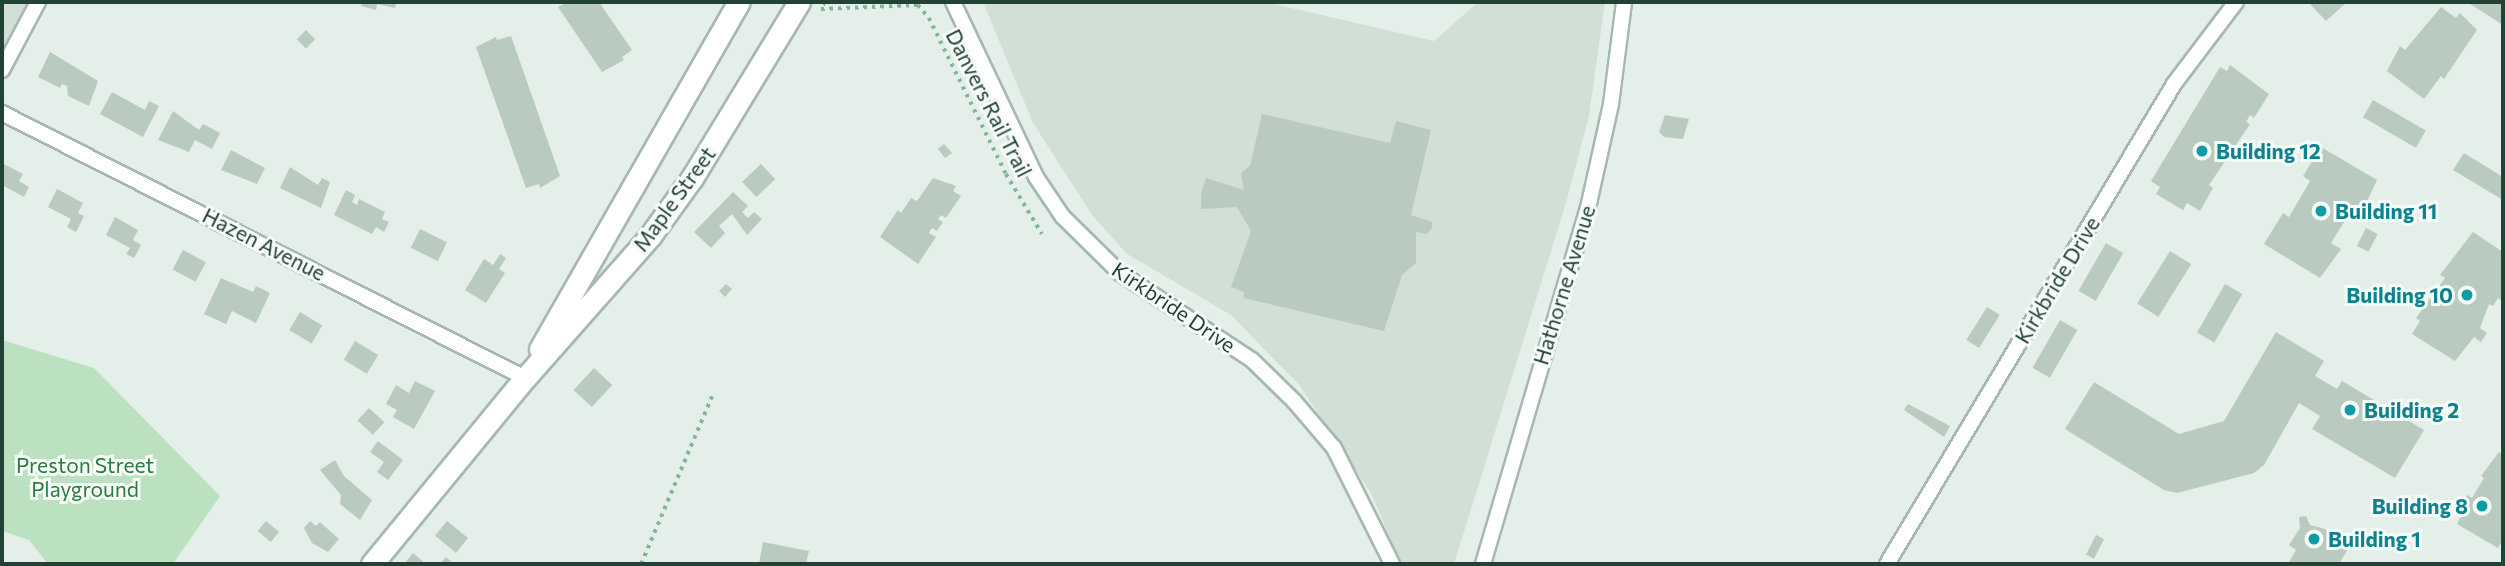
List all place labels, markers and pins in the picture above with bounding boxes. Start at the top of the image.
place label: Building 12 [2216,138,2321,164]
marker: Building 12 [2194,143,2210,159]
place label: Building 11 [2335,198,2437,224]
marker: Building 11 [2313,203,2329,219]
place label: Building 10 [2346,282,2453,308]
marker: Building 10 [2459,287,2475,303]
place label: Building 2 [2364,397,2459,423]
marker: Building 2 [2342,402,2358,418]
place label: Building 8 [2372,493,2468,519]
marker: Building 8 [2474,498,2490,514]
place label: Building 1 [2328,526,2421,552]
marker: Building 1 [2306,531,2322,547]

